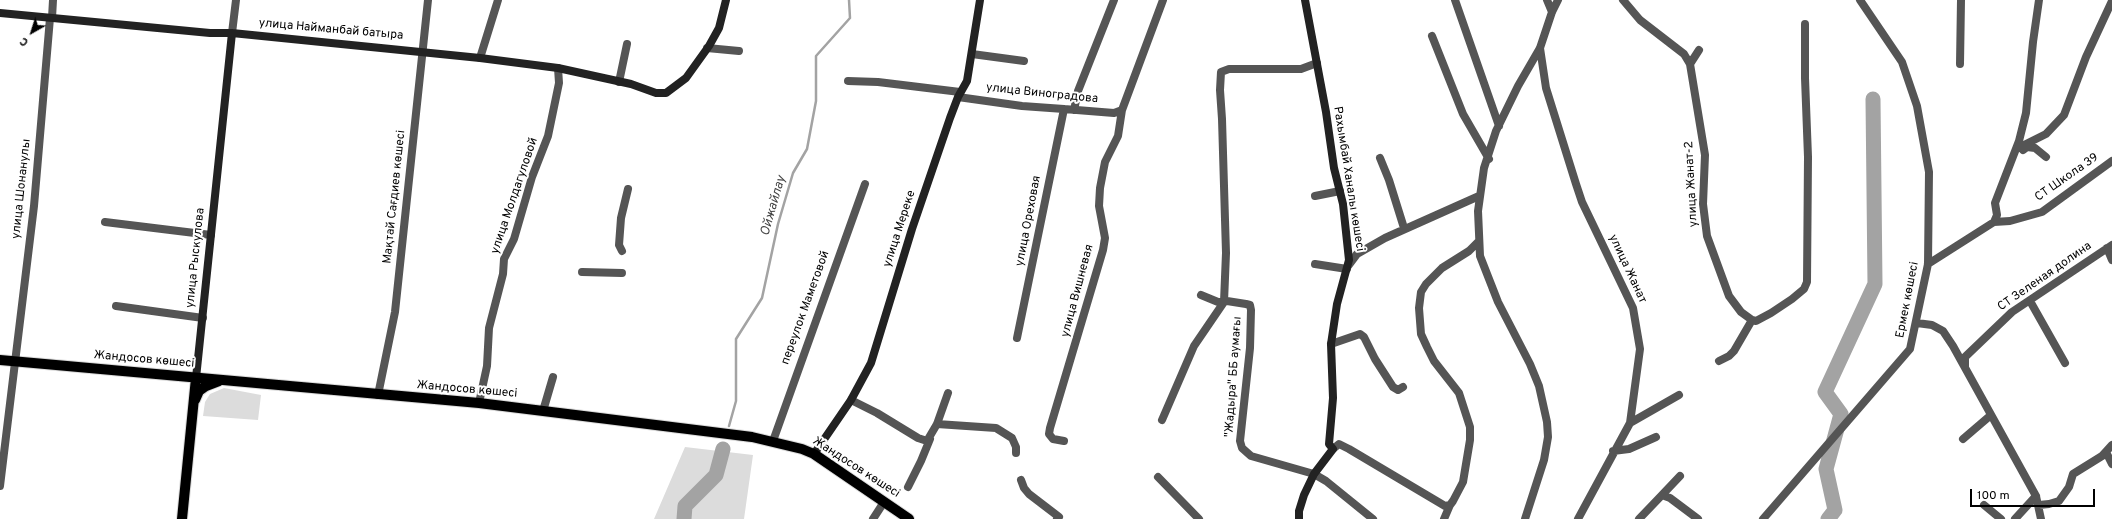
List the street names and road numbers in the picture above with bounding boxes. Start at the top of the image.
street label: улица Найманбай батыра [258,17,404,43]
street label: улица Виноградова [985,81,1099,107]
street label: Рахымбай Ханалы көшесі [1329,106,1367,252]
street label: Мақтай Сағдиев көшесі [381,129,409,265]
street label: улица Молдагуловой [488,136,542,256]
street label: улица Шонанулы [10,138,34,240]
street label: улица Жанат-2 [1683,141,1701,227]
street label: СТ Школа 39 [2032,151,2102,205]
street label: улица Ореховая [1013,174,1045,268]
street label: улица Мереке [881,189,919,269]
street label: улица Рыскулова [184,207,208,309]
street label: улица Жанат [1605,232,1649,306]
street label: СТ Зеленая долина [1995,239,2095,315]
street label: улица Вишневая [1059,243,1097,339]
street label: переулок Маметовой [779,249,833,367]
street label: Ермек көшесі [1894,261,1922,339]
street label: "Жадыра" ББ аумағы [1223,316,1245,438]
street label: Жандосов көшесі [93,348,195,372]
street label: Жандосов көшесі [416,378,518,402]
street label: Жандосов көшесі [810,434,902,502]

